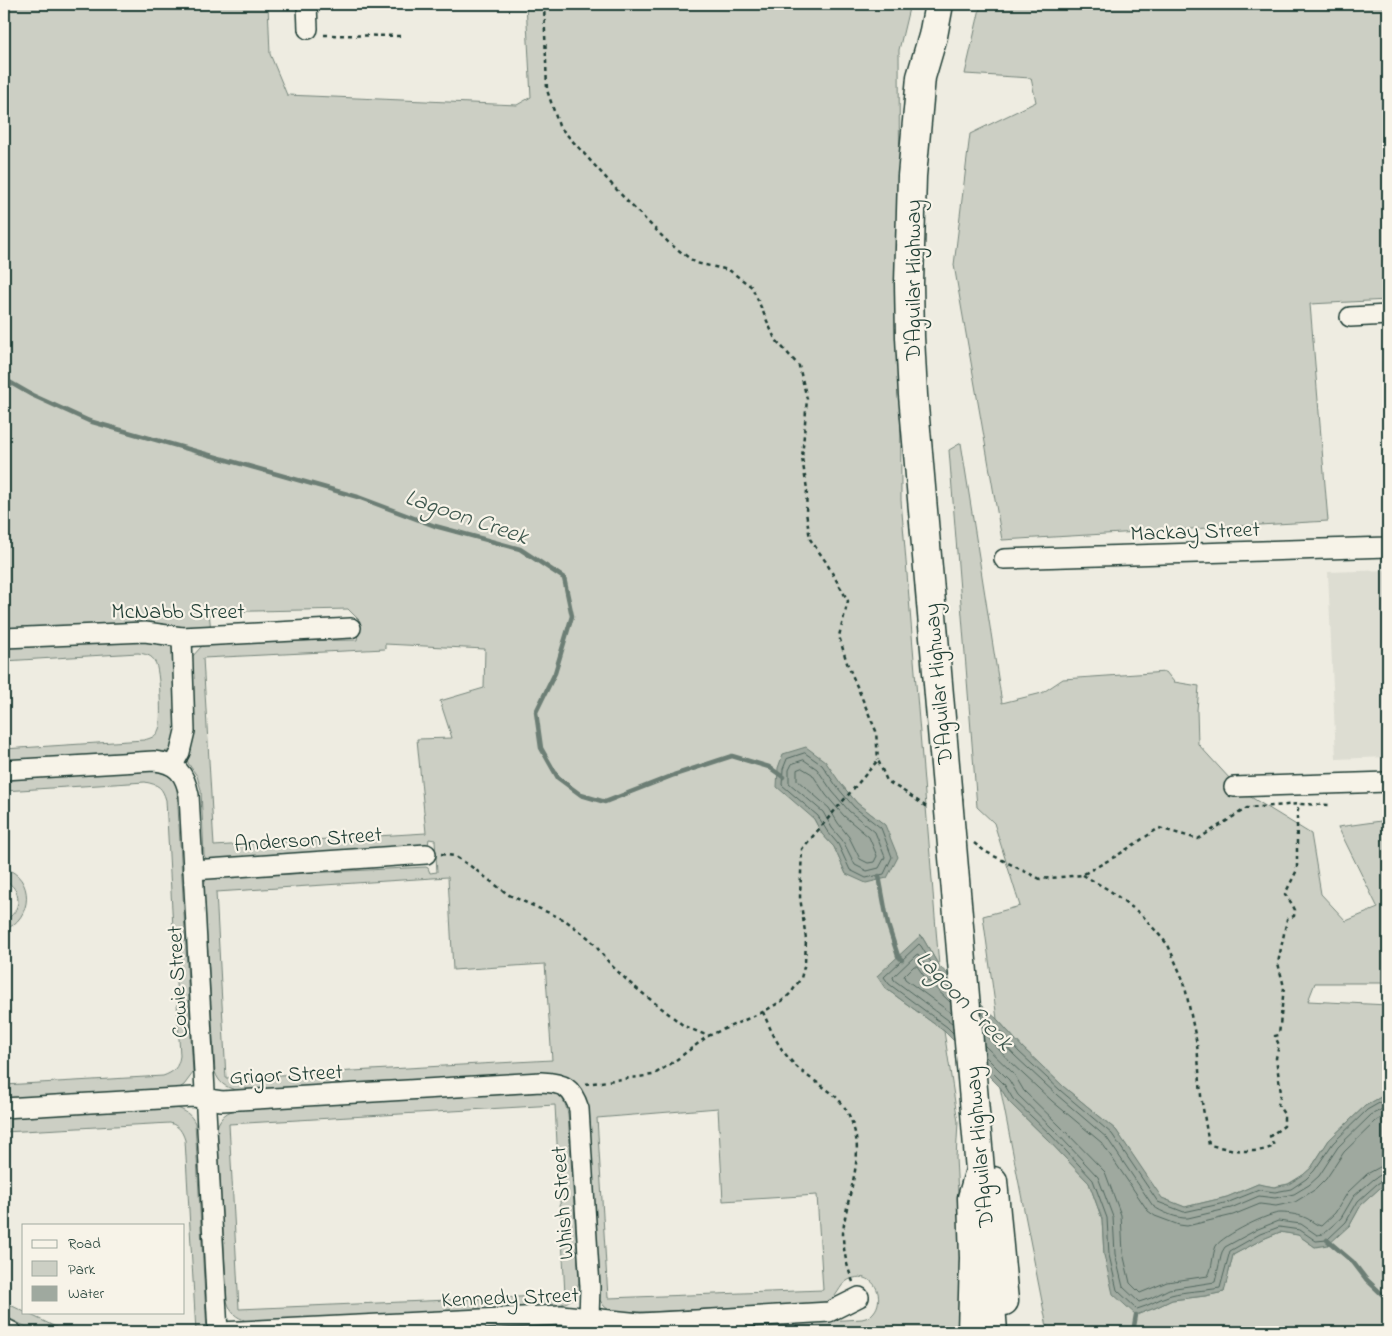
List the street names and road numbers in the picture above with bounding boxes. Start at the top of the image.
street label: D'Aguilar Highway [899,199,932,362]
street label: Mackay Street [1130,515,1261,552]
street label: McNabb Street [111,597,245,629]
street label: D'Aguilar Highway [917,602,964,766]
street label: Anderson Street [233,820,384,862]
street label: Cowie Street [160,924,198,1039]
street label: Grigor Street [229,1057,344,1096]
street label: D'Aguilar Highway [958,1065,1005,1229]
street label: Whish Street [544,1144,584,1261]
street label: Kennedy Street [441,1281,580,1318]

